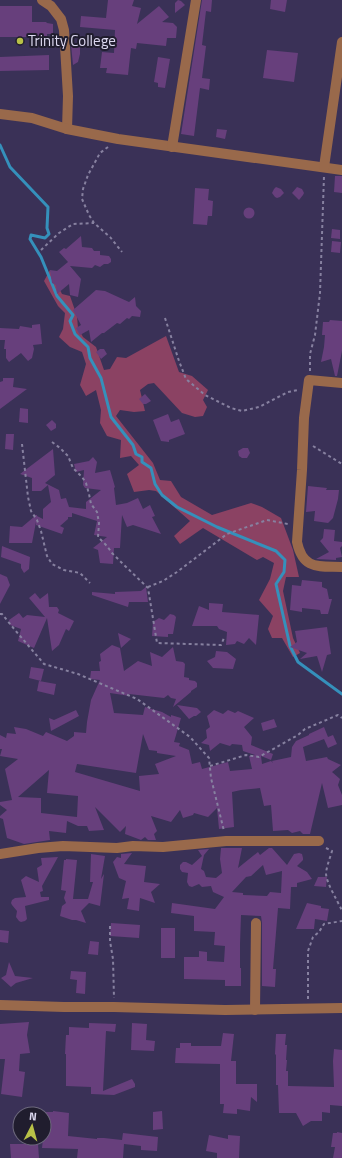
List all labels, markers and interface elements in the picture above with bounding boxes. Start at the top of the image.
place label: Trinity College [28,29,116,52]
marker: Trinity College [15,36,25,46]
north arrow [12,1106,52,1146]
text: N [28,1108,38,1124]

